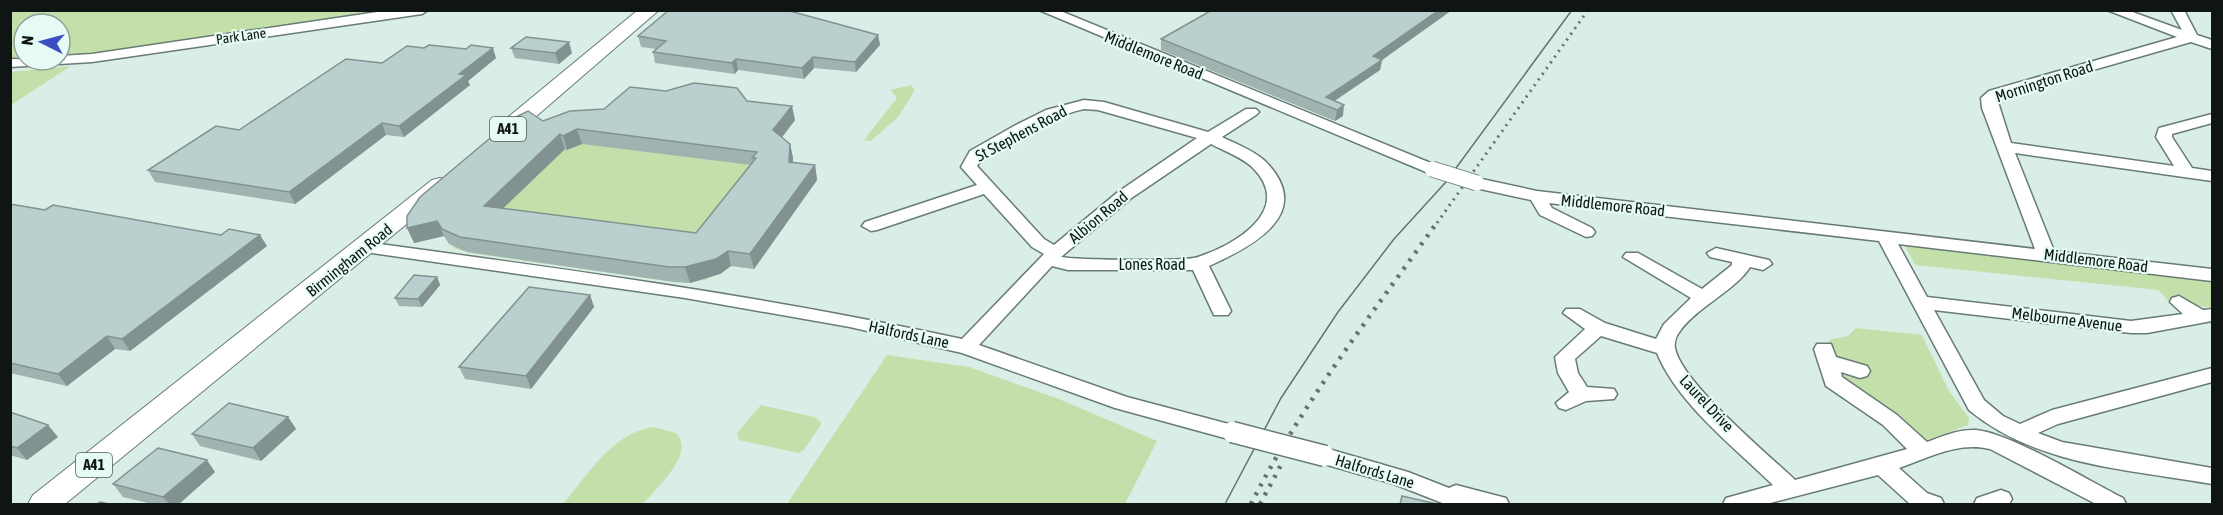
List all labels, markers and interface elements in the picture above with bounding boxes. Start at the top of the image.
north arrow [12,12,72,72]
street label: Park Lane [215,25,267,47]
street label: Middlemore Road [1102,27,1206,83]
text: N [18,35,37,46]
street label: Mornington Road [1993,57,2095,106]
street label: St Stephens Road [972,101,1070,165]
road number: A41 [490,117,526,141]
street label: Albion Road [1065,187,1131,247]
street label: Middlemore Road [1560,191,1666,219]
street label: Birmingham Road [302,220,396,301]
street label: Middlemore Road [2043,245,2149,275]
street label: Lones Road [1118,255,1186,273]
street label: Melbourne Avenue [2011,303,2123,335]
street label: Halfords Lane [867,317,951,351]
street label: Laurel Drive [1676,371,1738,435]
street label: Halfords Lane [1333,450,1417,492]
road number: A41 [76,453,112,477]

